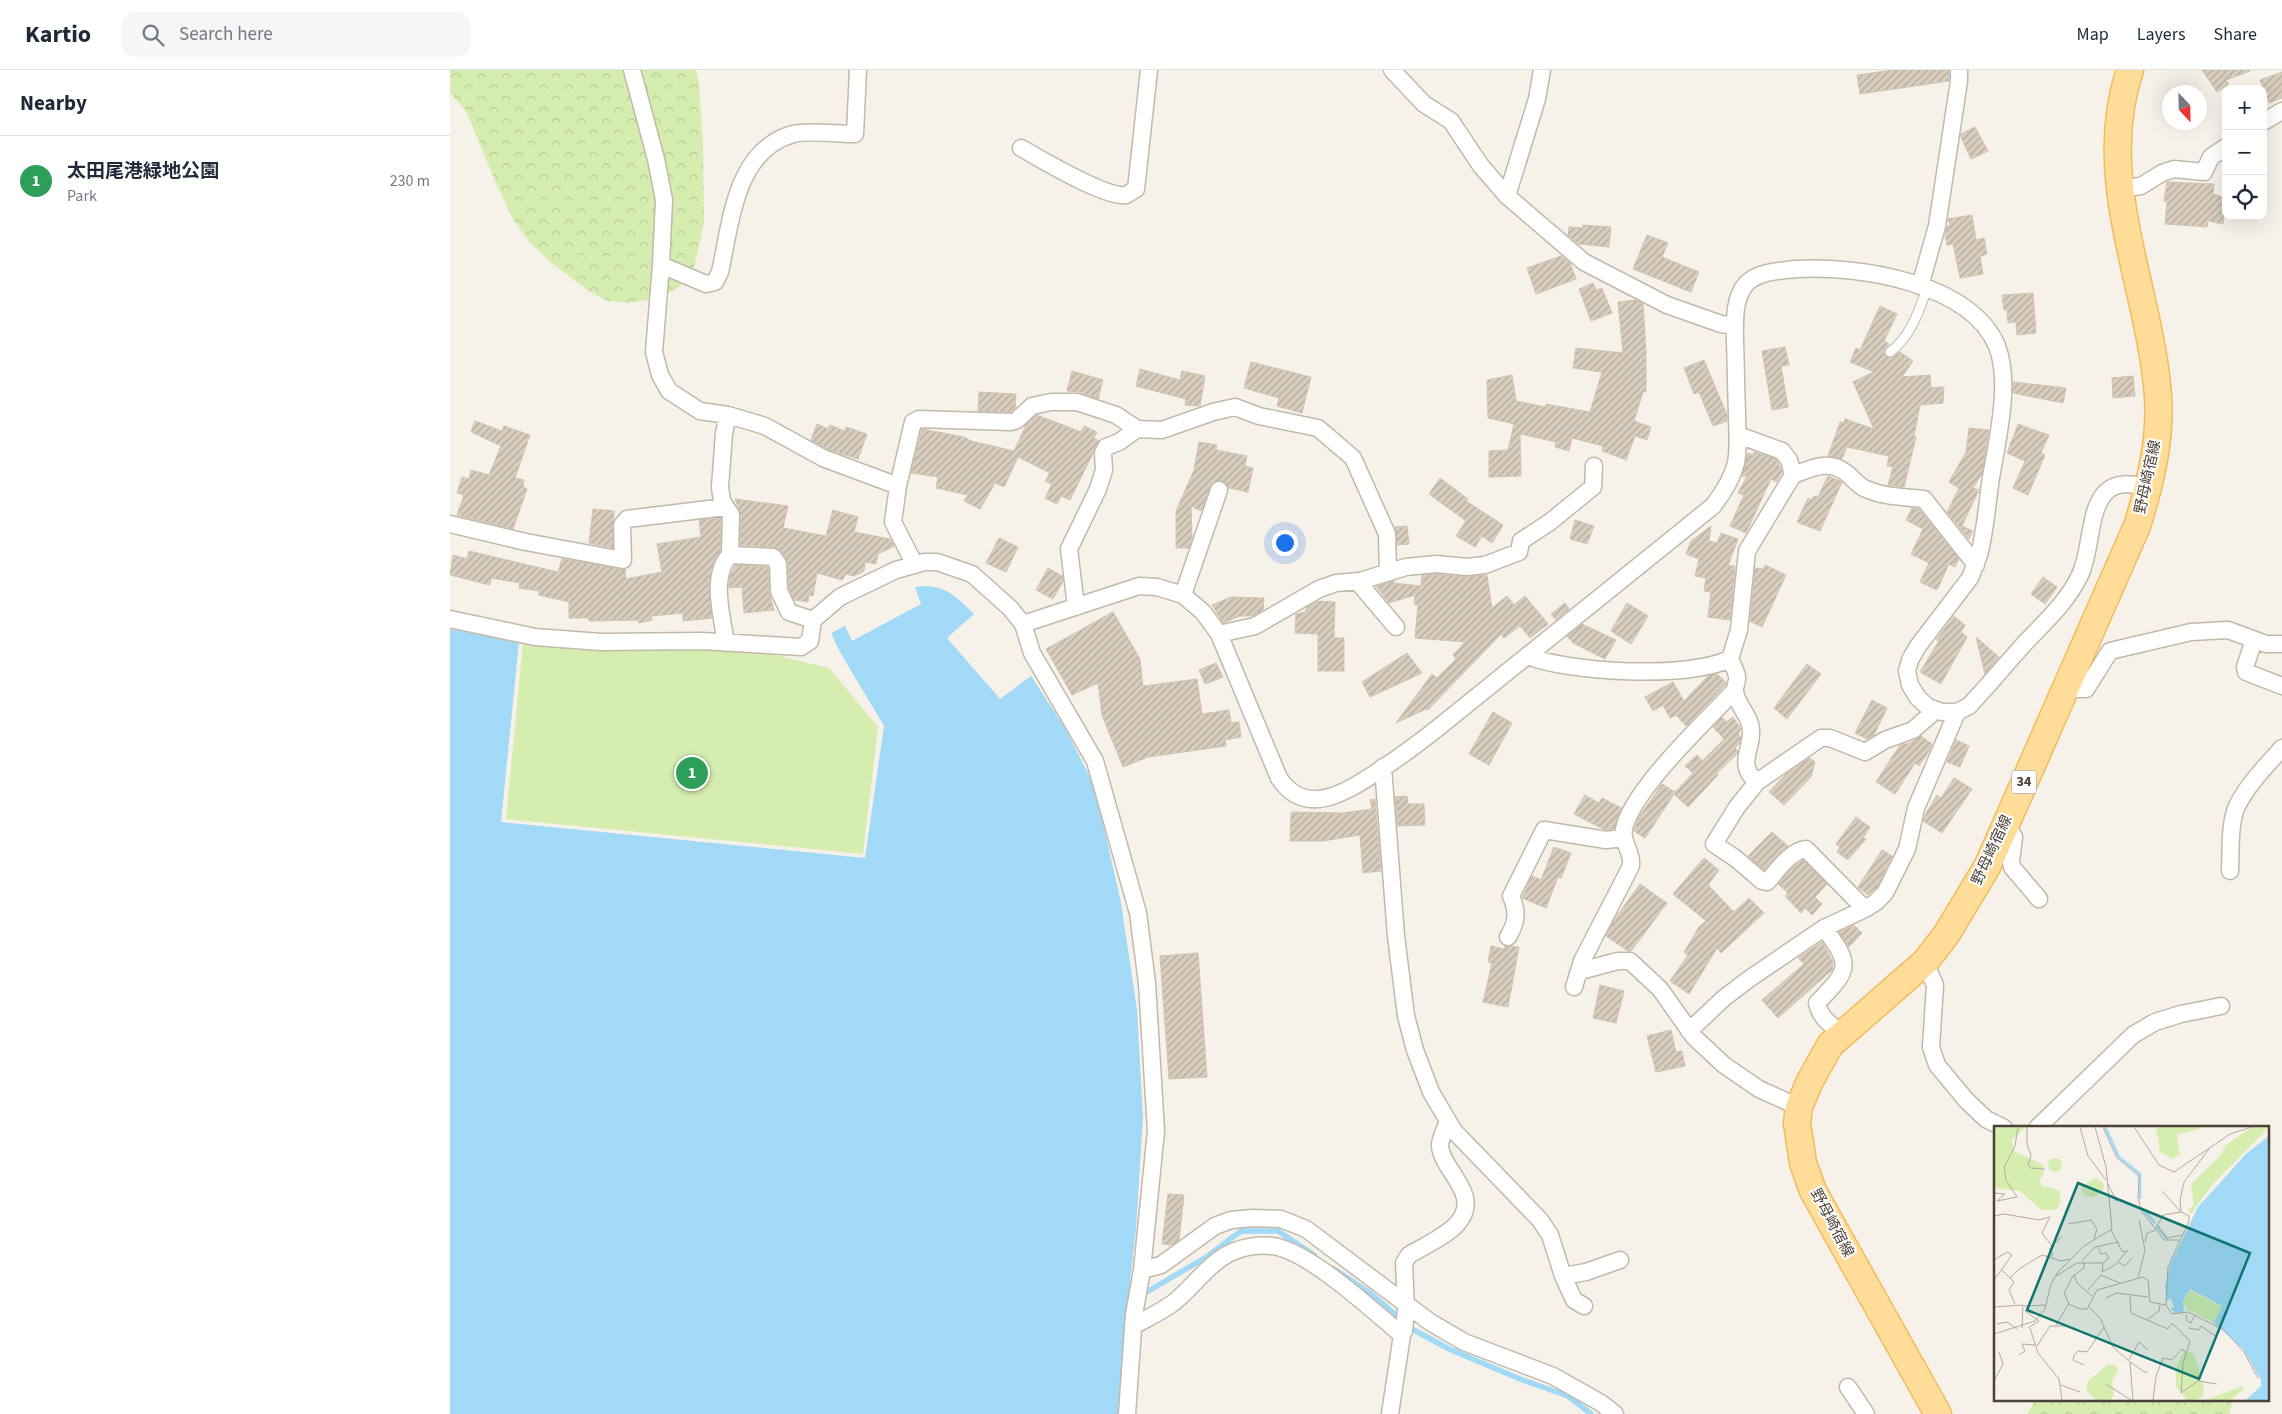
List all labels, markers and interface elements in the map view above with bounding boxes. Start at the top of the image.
search box [121,12,471,57]
text: Kartio [25,17,91,52]
icon: search [139,21,167,49]
text: Search here [179,21,273,48]
text: Map [2077,22,2109,47]
text: Layers [2137,22,2186,47]
text: Share [2214,22,2257,47]
north arrow [2162,85,2207,130]
map controls [2222,85,2267,220]
button: + [2222,85,2267,130]
text: Nearby [20,88,87,118]
button: − [2222,130,2267,175]
text: 太田尾港緑地公園 [67,158,219,185]
text: 1 [32,170,40,192]
text: 230 m [390,170,430,192]
button: locate [2222,175,2267,220]
text: Park [67,185,97,207]
street label: 野母崎宿線 [2130,438,2166,516]
your location [1272,530,1298,556]
pin: 1 [676,754,708,792]
road number: 34 [2012,770,2036,794]
street label: 野母崎宿線 [1967,812,2017,888]
inset map [1994,1126,2270,1402]
street label: 野母崎宿線 [1805,1185,1859,1261]

